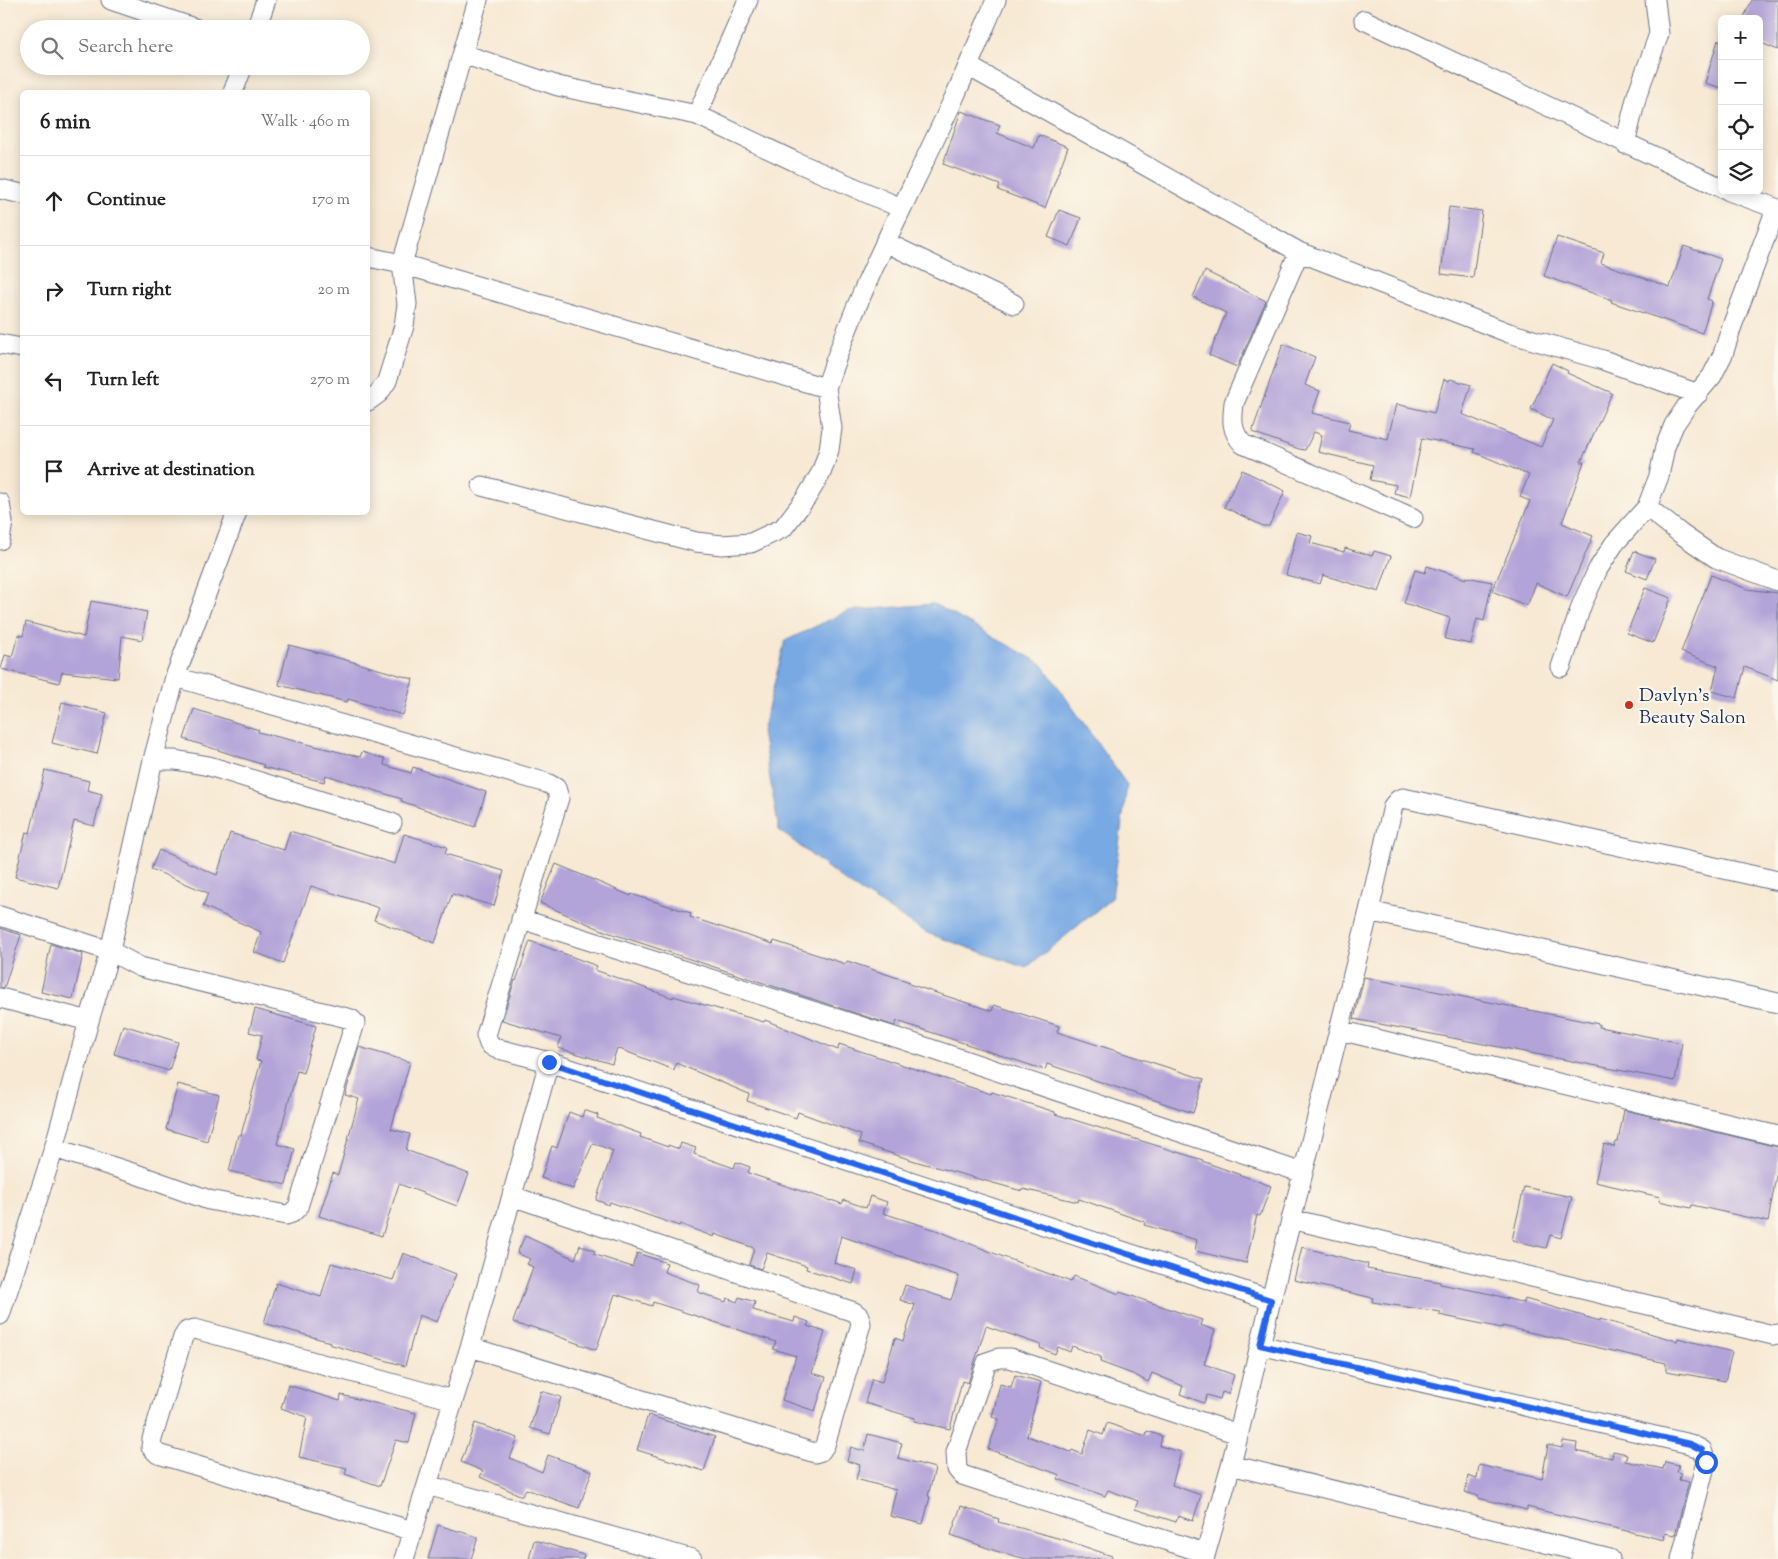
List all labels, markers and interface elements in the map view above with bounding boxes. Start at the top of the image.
map controls [1718,15,1763,195]
button: + [1718,15,1763,60]
search box [20,20,370,75]
icon: search [38,34,66,62]
text: Search here [78,34,173,61]
button: − [1718,60,1763,105]
button: locate [1718,105,1763,150]
text: 6 min [40,108,91,138]
text: Walk · 460 m [261,111,350,134]
button: layers [1718,150,1763,195]
icon: ahead [40,187,68,215]
text: Continue [87,187,166,214]
text: 170 m [312,189,350,212]
icon: right [40,277,68,305]
text: Turn right [87,277,171,304]
text: 20 m [317,279,350,302]
icon: left [40,367,68,395]
text: Turn left [87,367,159,394]
text: 270 m [310,369,350,392]
icon: arrive [40,457,68,485]
text: Arrive at destination [87,457,255,484]
place label: Davlyn’s Beauty Salon [1639,683,1746,732]
marker: Davlyn’s Beauty Salon [1623,699,1635,711]
route end [538,1051,561,1074]
route start [1695,1451,1718,1474]

